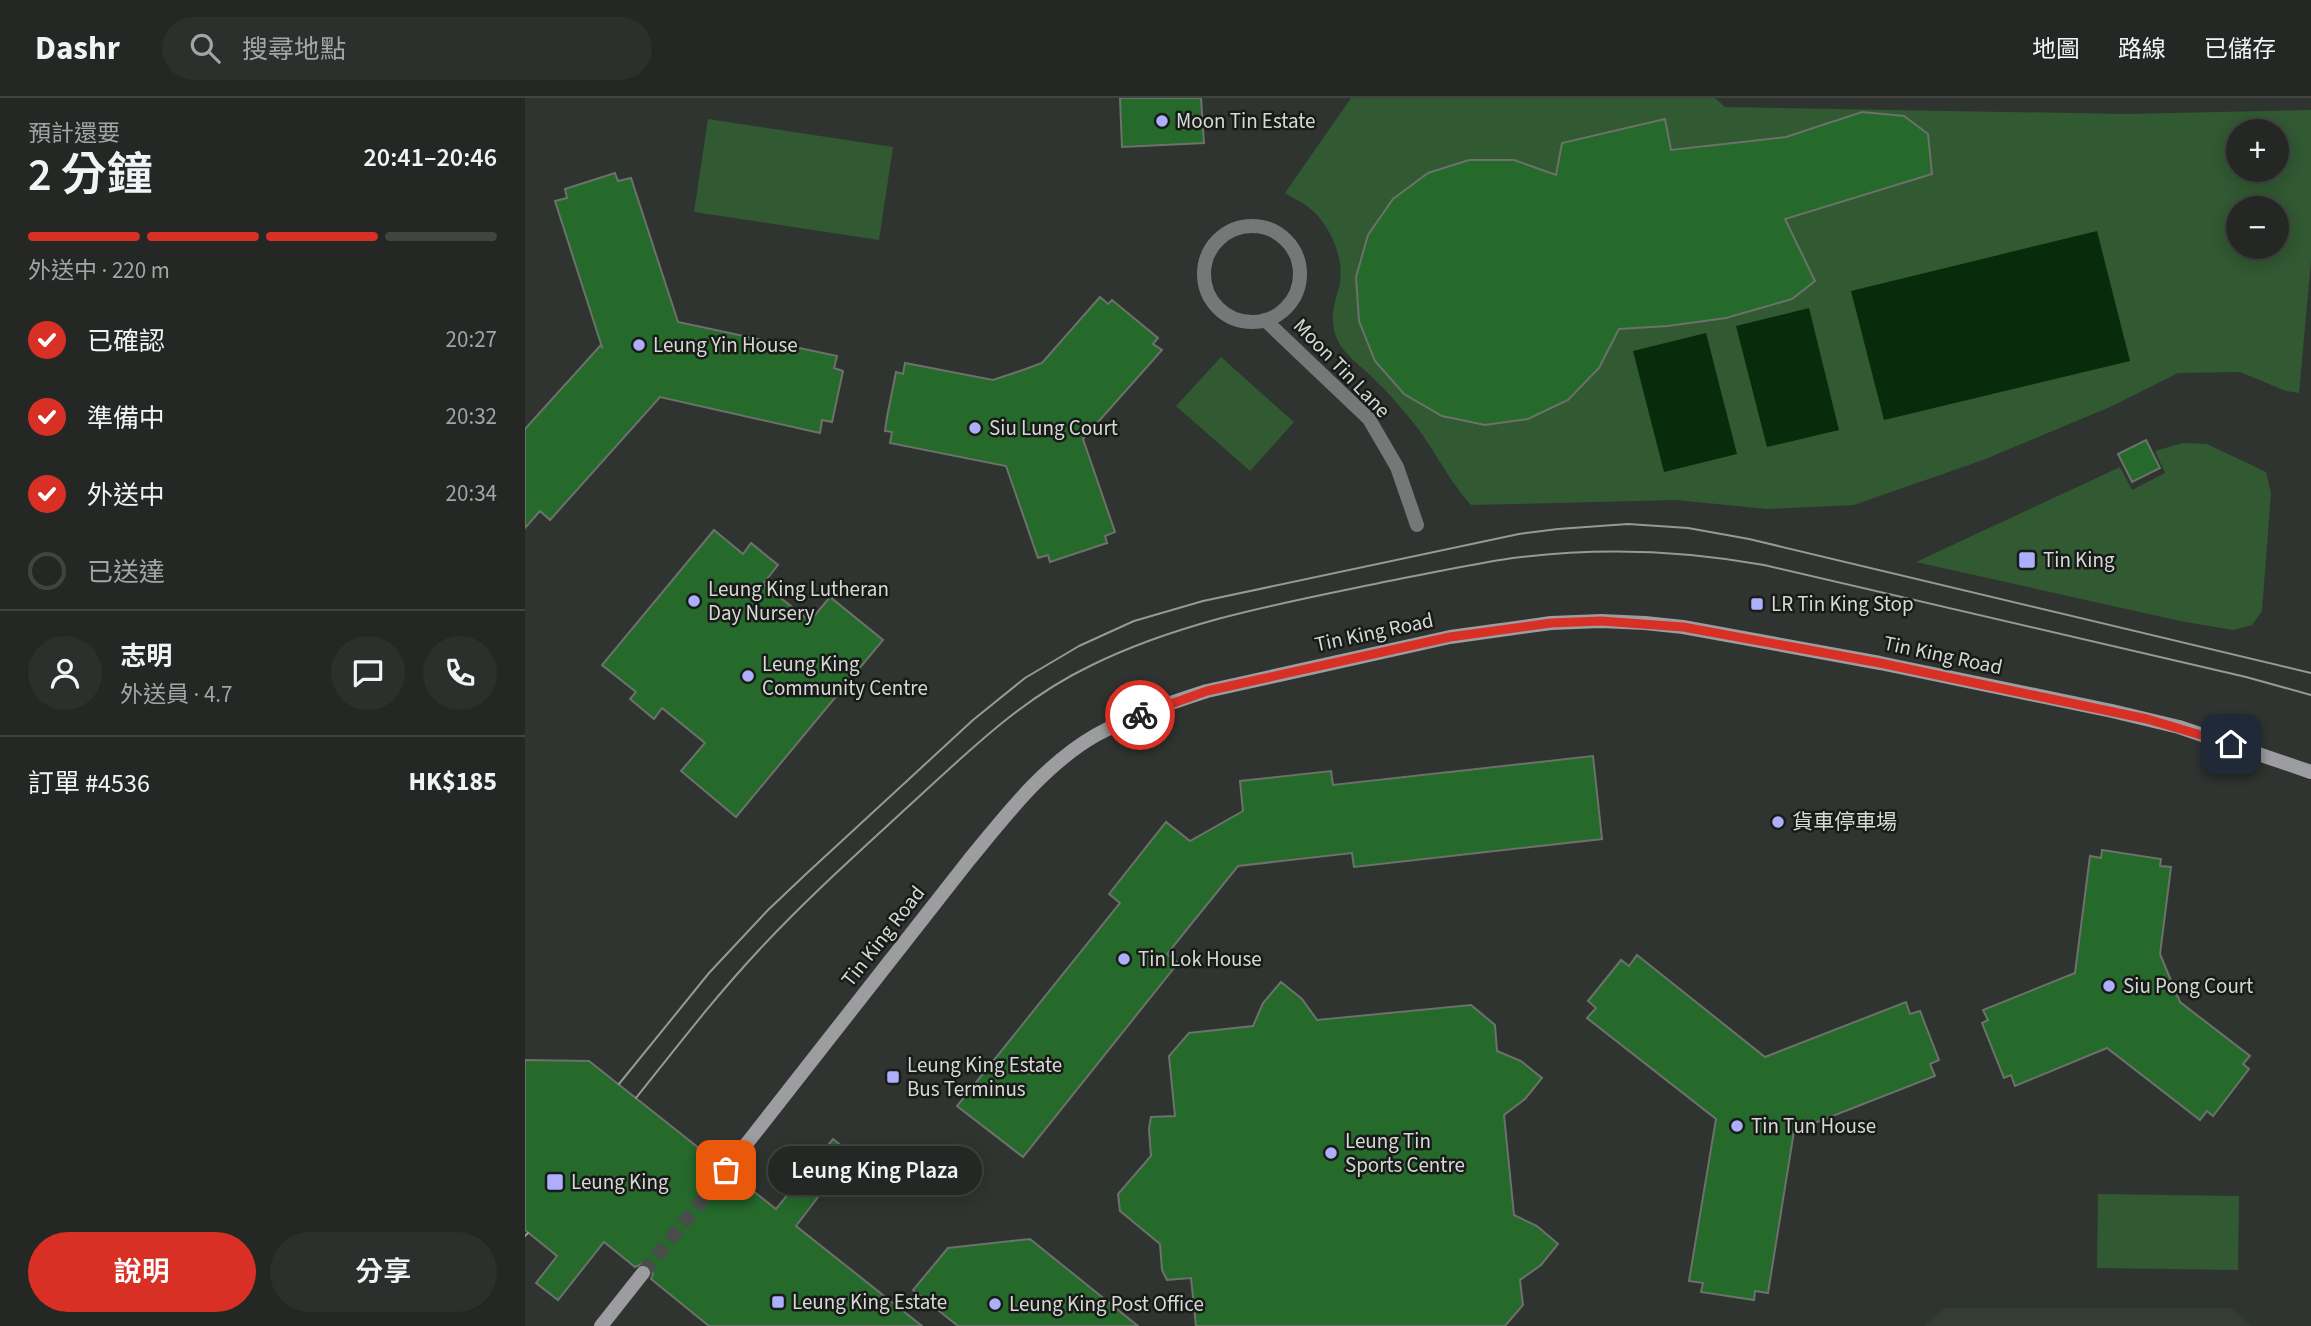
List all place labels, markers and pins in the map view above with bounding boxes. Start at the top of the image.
place label: Moon Tin Estate [1176,106,1315,136]
marker: Moon Tin Estate [1154,113,1170,129]
place label: Leung Yin House [653,330,798,360]
marker: Leung Yin House [631,337,647,353]
place label: Siu Lung Court [989,413,1118,443]
marker: Siu Lung Court [967,420,983,436]
place label: Tin King [2043,545,2115,575]
marker: Tin King [2017,550,2037,570]
place label: Leung King Lutheran Day Nursery [708,574,889,628]
place label: LR Tin King Stop [1771,589,1914,619]
marker: Leung King Lutheran Day Nursery [686,593,702,609]
marker: LR Tin King Stop [1749,596,1765,612]
place label: Leung King Community Centre [762,649,928,703]
marker: Leung King Community Centre [740,668,756,684]
pin [2201,714,2261,774]
place label: 貨車停車場 [1792,807,1897,837]
marker: 貨車停車場 [1770,814,1786,830]
place label: Tin Lok House [1138,944,1262,974]
marker: Tin Lok House [1116,951,1132,967]
place label: Siu Pong Court [2123,971,2253,1001]
marker: Siu Pong Court [2101,978,2117,994]
place label: Leung King Estate Bus Terminus [907,1050,1062,1104]
marker: Leung King Estate Bus Terminus [885,1069,901,1085]
place label: Tin Tun House [1751,1111,1876,1141]
marker: Tin Tun House [1729,1118,1745,1134]
place label: Leung Tin Sports Centre [1345,1126,1465,1180]
pin [696,1140,756,1200]
marker: Leung Tin Sports Centre [1323,1145,1339,1161]
callout: Leung King Plaza [768,1146,982,1194]
place label: Leung King [571,1167,669,1197]
marker: Leung King [545,1172,565,1192]
place label: Leung King Estate [792,1287,947,1317]
place label: Leung King Post Office [1009,1289,1204,1319]
marker: Leung King Estate [770,1294,786,1310]
marker: Leung King Post Office [987,1296,1003,1312]

